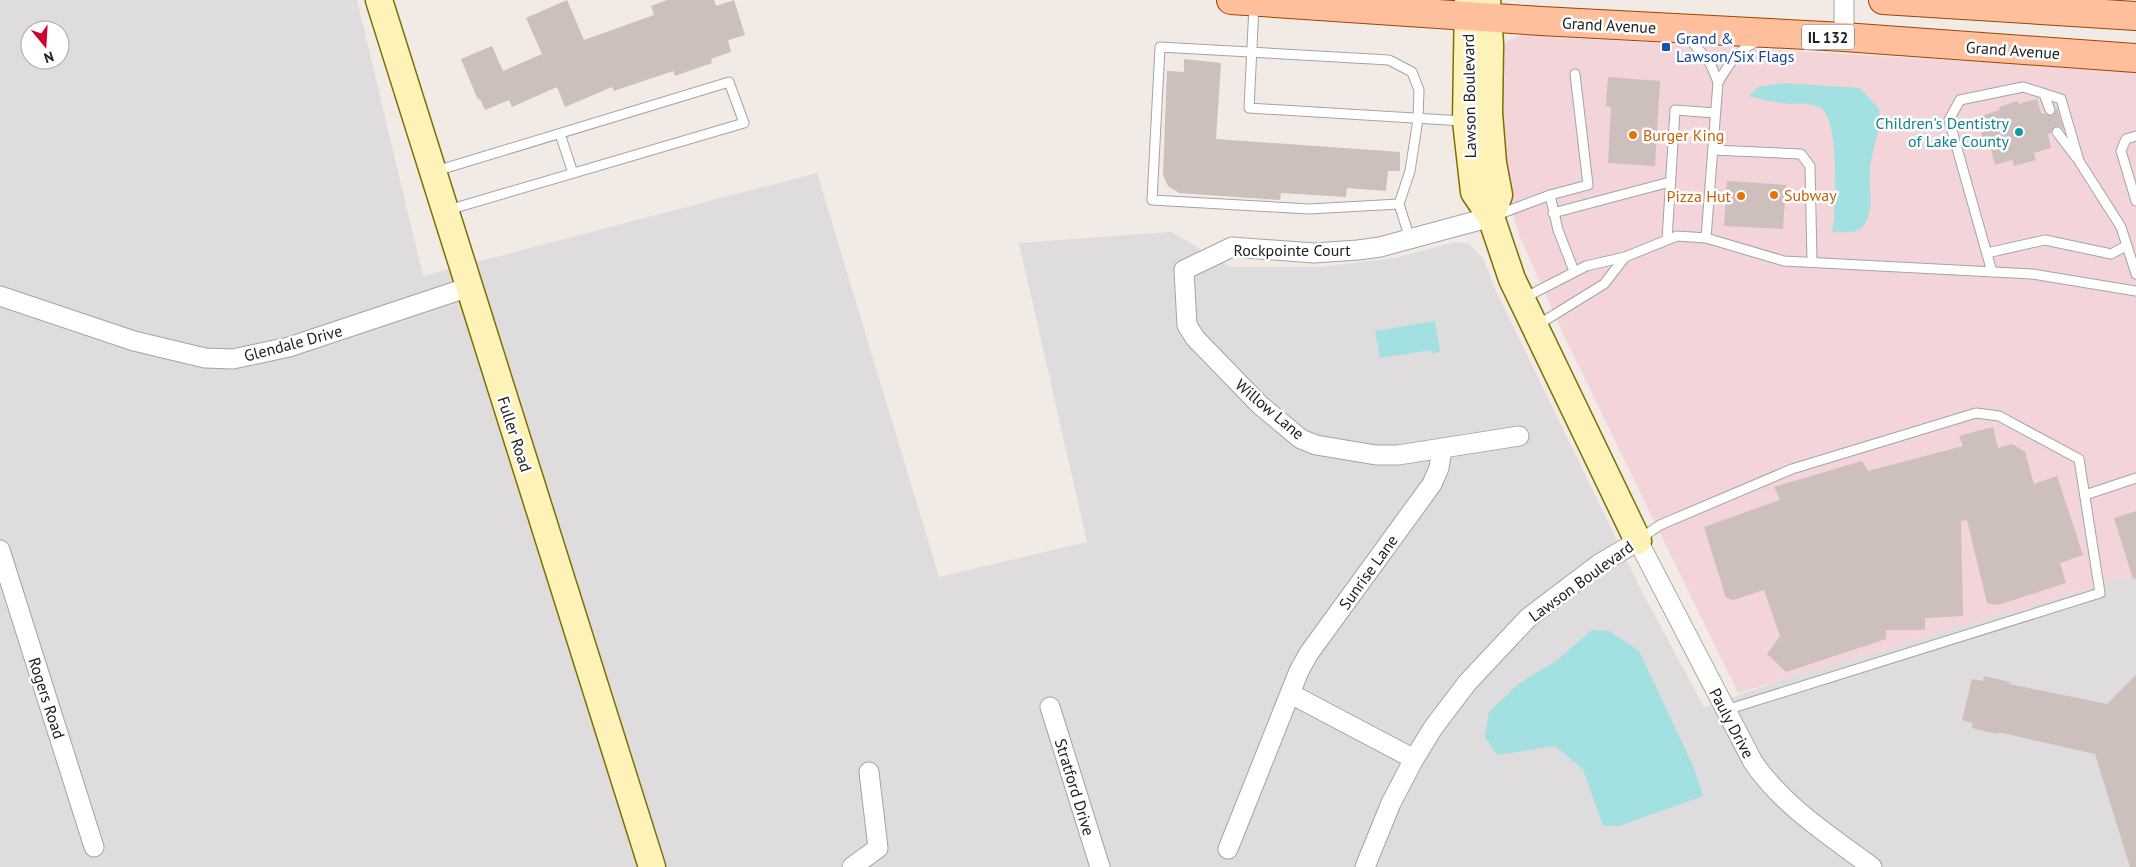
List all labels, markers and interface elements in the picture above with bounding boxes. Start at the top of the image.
street label: Grand Avenue [1561,13,1657,37]
north arrow [20,20,70,70]
road number: IL 132 [1802,24,1854,50]
place label: Grand & Lawson/Six Flags [1676,28,1795,66]
street label: Lawson Boulevard [1458,33,1480,159]
street label: Grand Avenue [1965,37,2061,63]
marker: Grand & Lawson/Six Flags [1660,41,1672,53]
text: N [42,47,56,67]
place label: Children's Dentistry of Lake County [1876,113,2010,151]
place label: Burger King [1643,125,1724,145]
marker: Children's Dentistry of Lake County [2013,126,2025,138]
marker: Burger King [1627,129,1639,141]
place label: Subway [1784,185,1837,205]
place label: Pizza Hut [1666,186,1732,206]
marker: Subway [1768,189,1780,201]
marker: Pizza Hut [1735,190,1747,202]
street label: Rockpointe Court [1233,240,1351,260]
street label: Glendale Drive [242,320,344,366]
street label: Willow Lane [1232,374,1308,444]
street label: Fuller Road [493,394,537,474]
street label: Sunrise Lane [1334,531,1402,613]
street label: Lawson Boulevard [1525,536,1637,626]
street label: Rogers Road [24,655,70,741]
street label: Pauly Drive [1705,684,1759,762]
street label: Stratford Drive [1051,736,1099,838]

